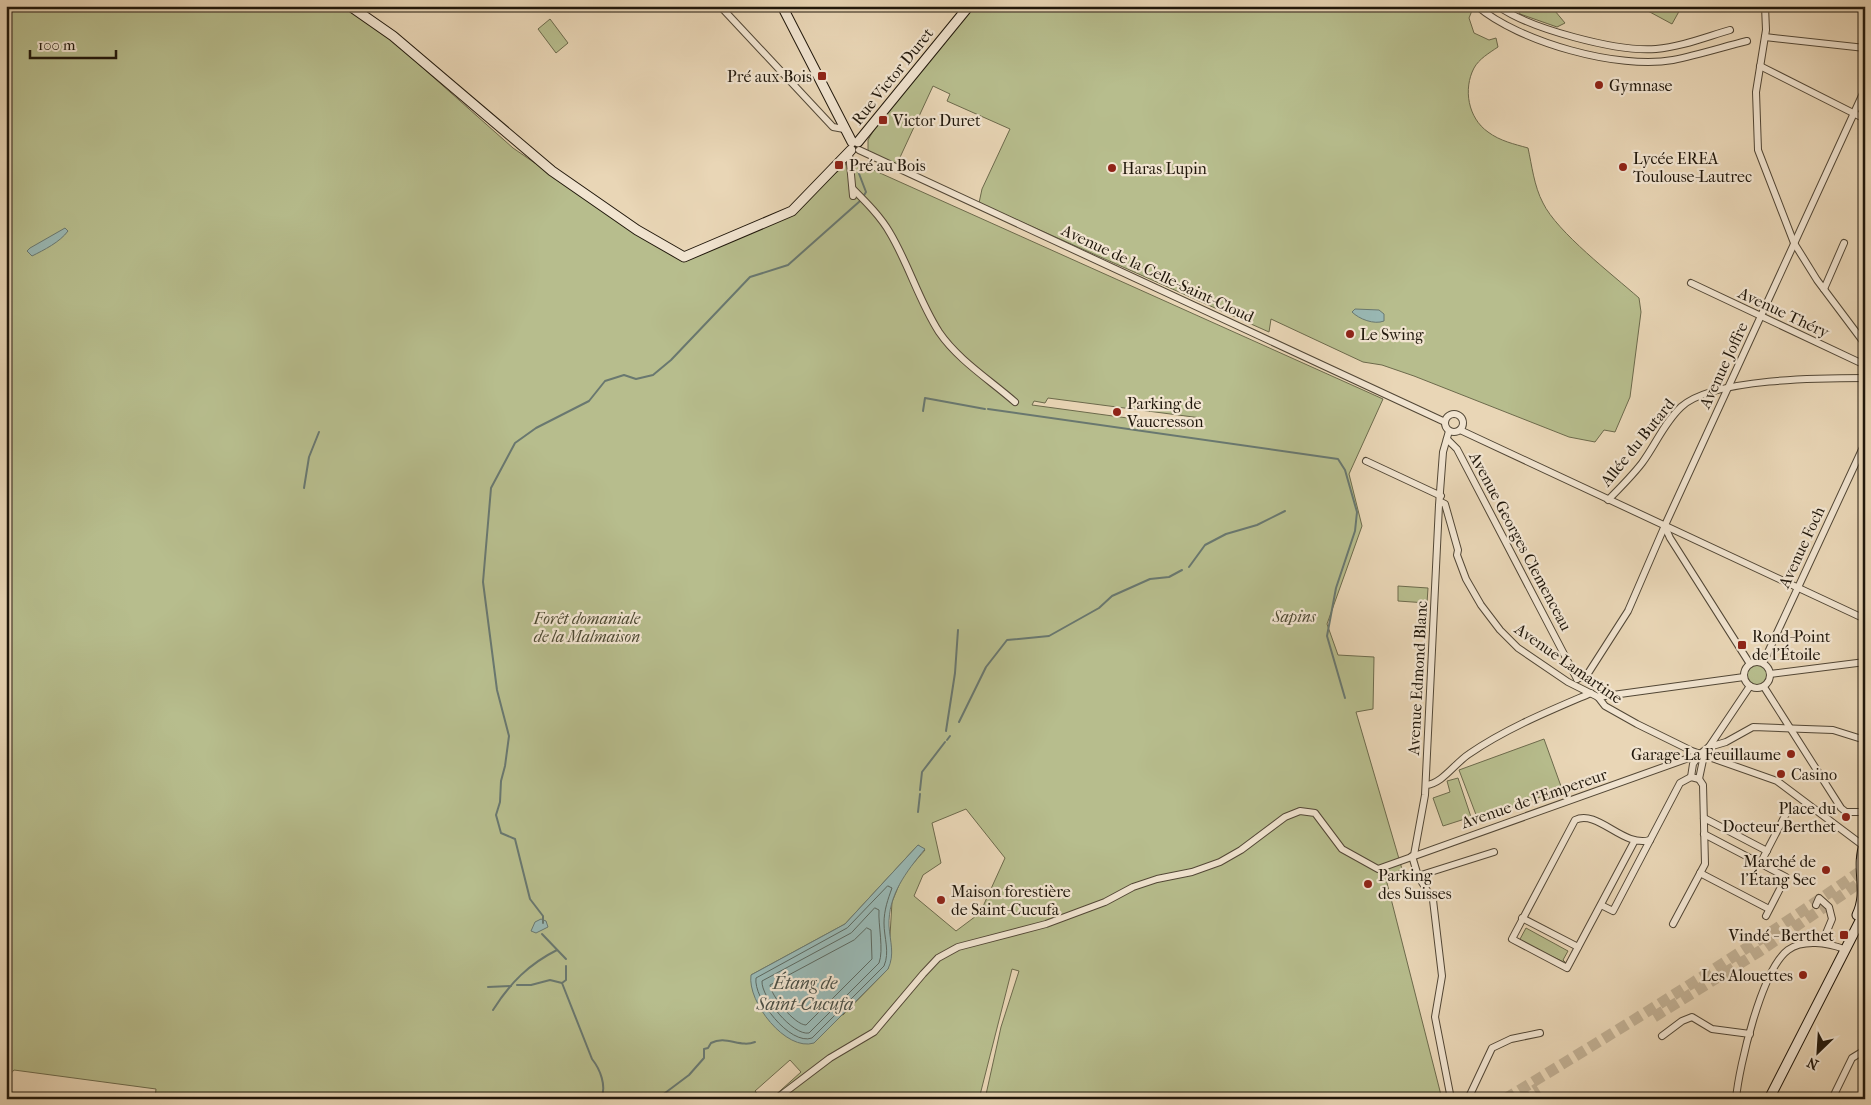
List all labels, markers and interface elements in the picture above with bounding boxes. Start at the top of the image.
street label: Rue Victor Duret [847,24,937,128]
scale bar [30,28,116,60]
text: 100 m [38,36,76,54]
place label: Pré aux Bois [727,67,812,86]
marker: Pré aux Bois [816,70,828,82]
place label: Gymnase [1609,76,1673,95]
marker: Gymnase [1593,79,1605,91]
place label: Victor Duret [893,110,981,130]
marker: Victor Duret [877,114,889,126]
place label: Lycée EREA Toulouse-Lautrec [1633,149,1752,186]
place label: Pré au Bois [849,156,926,175]
marker: Pré au Bois [833,159,845,171]
place label: Haras Lupin [1122,159,1208,178]
marker: Lycée EREA Toulouse-Lautrec [1617,161,1629,173]
marker: Haras Lupin [1106,162,1118,174]
street label: Avenue de la Celle-Saint-Cloud [1058,220,1257,327]
street label: Avenue Théry [1734,283,1833,342]
street label: Avenue Joffre [1695,319,1752,412]
place label: Le Swing [1360,325,1424,344]
marker: Le Swing [1344,328,1356,340]
place label: Parking de Vaucresson [1126,394,1204,431]
street label: Allée du Butard [1596,394,1679,491]
marker: Parking de Vaucresson [1111,406,1123,418]
street label: Avenue Georges Clemenceau [1465,448,1576,634]
street label: Avenue Foch [1774,503,1829,592]
street label: Avenue Edmond Blanc [1404,600,1431,757]
park label: Sapins [1271,607,1317,626]
park label: Forêt domaniale de la Malmaison [533,609,641,646]
street label: Avenue Lamartine [1510,619,1626,708]
place label: Rond-Point de l'Étoile [1752,627,1831,664]
marker: Rond-Point de l'Étoile [1736,639,1748,651]
place label: Garage La Feuillaume [1631,745,1781,764]
marker: Garage La Feuillaume [1785,748,1797,760]
street label: Avenue de l'Empereur [1458,765,1610,833]
place label: Casino [1791,765,1837,784]
marker: Casino [1775,768,1787,780]
place label: Place du Docteur Berthet [1722,799,1836,836]
marker: Place du Docteur Berthet [1840,811,1852,823]
place label: Marché de l’Étang Sec [1740,852,1816,889]
marker: Marché de l’Étang Sec [1820,864,1832,876]
place label: Parking des Suisses [1378,866,1452,903]
marker: Parking des Suisses [1362,878,1374,890]
place label: Maison forestière de Saint-Cucufa [951,882,1071,919]
marker: Maison forestière de Saint-Cucufa [935,894,947,906]
place label: Vindé - Berthet [1728,926,1834,945]
marker: Vindé - Berthet [1838,929,1850,941]
place label: Les Alouettes [1701,966,1793,985]
marker: Les Alouettes [1797,969,1809,981]
water label: Étang de Saint-Cucufa [756,971,853,1015]
north arrow [1794,1028,1844,1078]
text: N [1804,1053,1821,1073]

